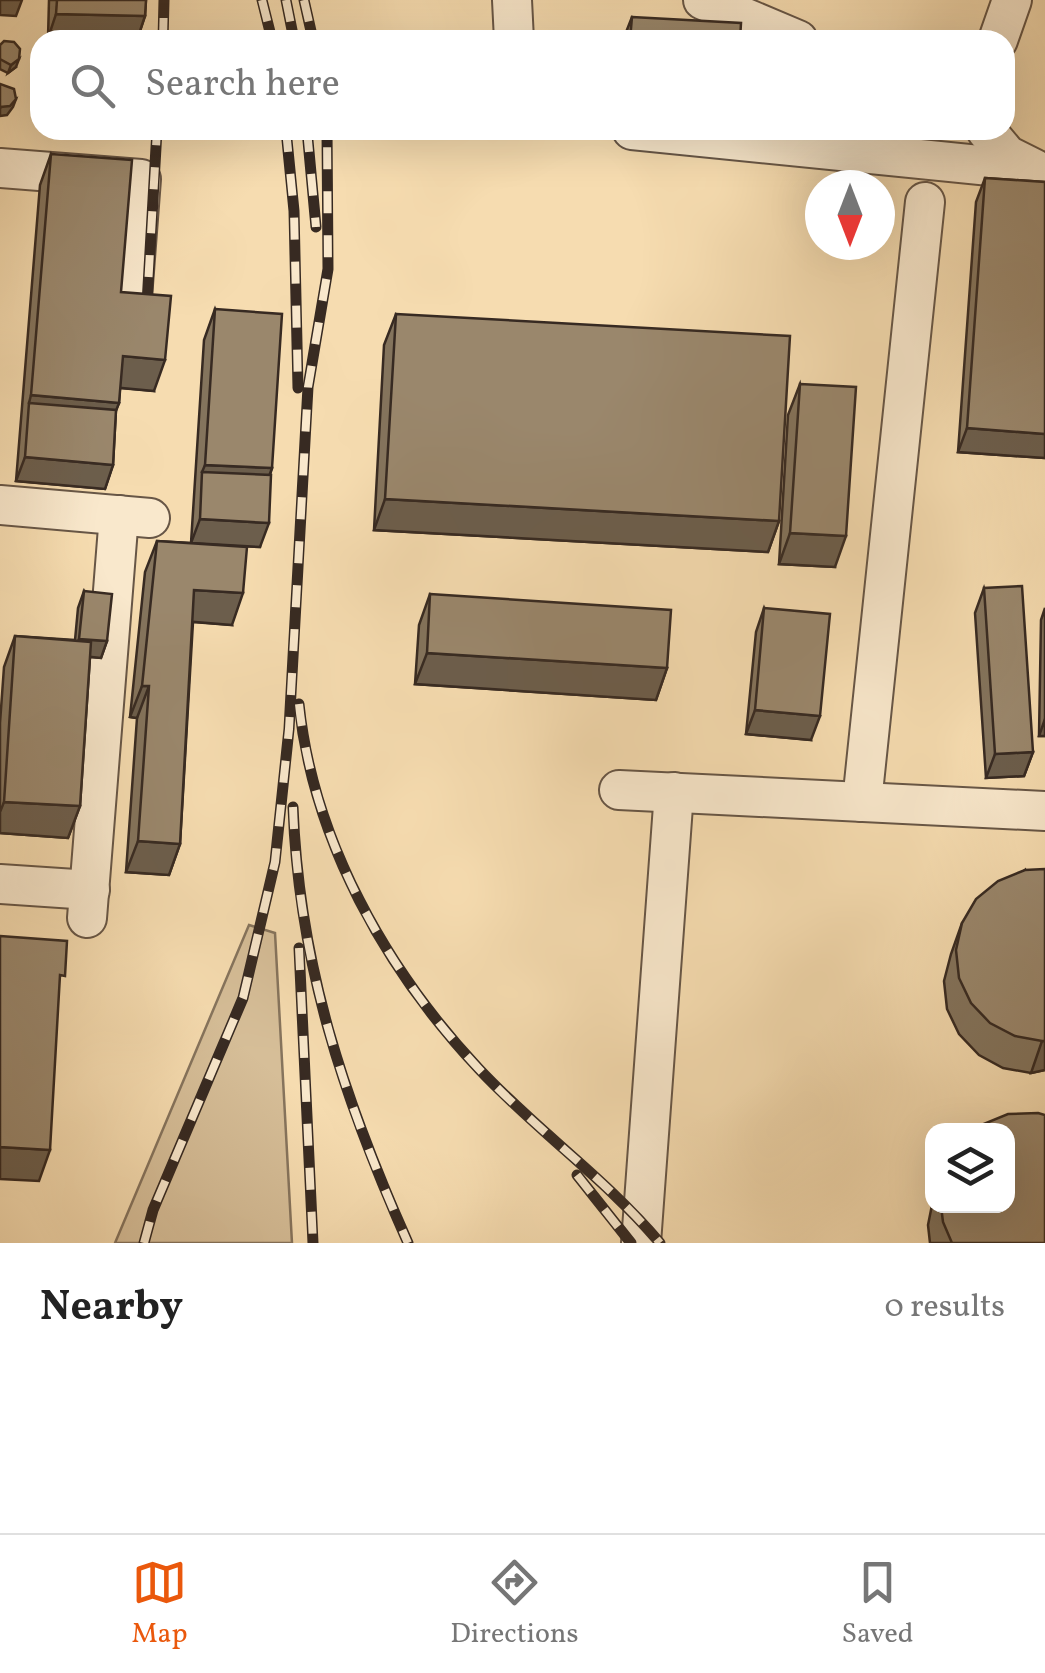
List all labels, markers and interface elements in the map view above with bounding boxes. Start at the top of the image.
search box [30,30,1015,140]
icon: search [65,58,120,113]
text: Search here [145,59,340,112]
north arrow [805,170,895,260]
map controls [925,1123,1015,1213]
button: layers [925,1123,1015,1213]
text: Nearby [40,1279,183,1338]
text: 0 results [885,1286,1005,1330]
tab: Map [131,1555,187,1654]
tab: Directions [450,1555,579,1654]
tab: Saved [841,1555,914,1654]

